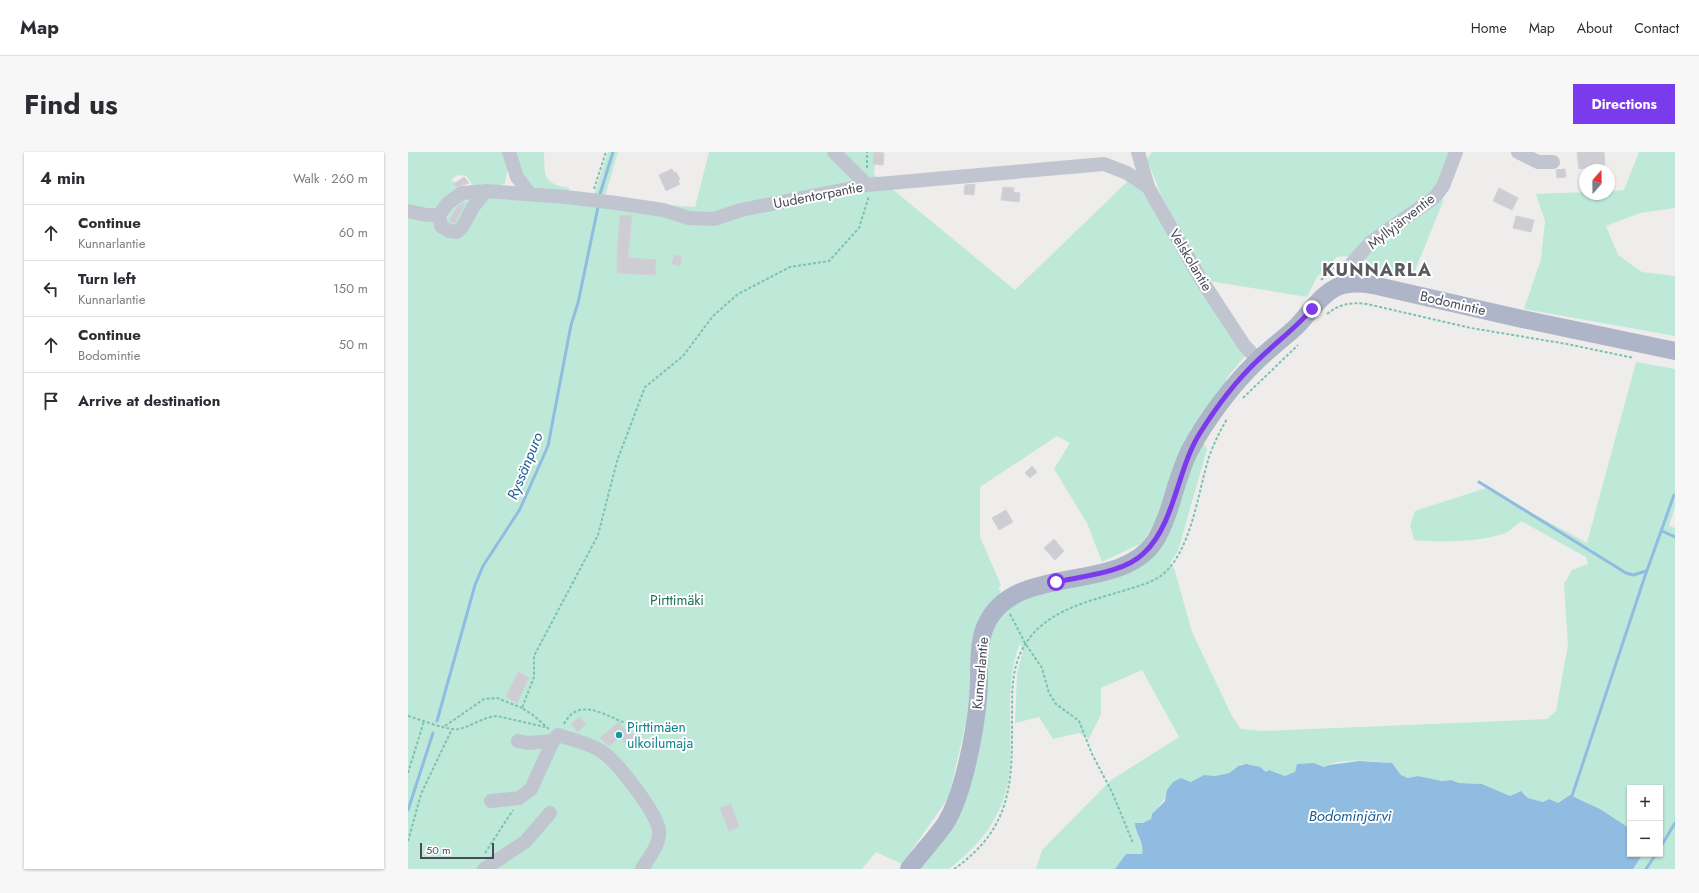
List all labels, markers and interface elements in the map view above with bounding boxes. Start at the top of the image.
text: Map [20,14,59,41]
text: Home [1471,18,1507,38]
text: Map [1529,18,1555,38]
text: About [1577,18,1612,38]
text: Contact [1634,18,1679,38]
text: Find us [24,84,118,125]
button: Directions [1573,84,1675,124]
north arrow [1579,164,1615,200]
text: 4 min [40,166,85,190]
text: Walk · 260 m [293,169,368,188]
street label: Uudentorpantie [772,177,864,213]
street label: Myllyjärventie [1363,188,1439,254]
text: Continue [78,212,141,234]
icon: ahead [40,222,62,244]
text: 60 m [339,223,368,242]
street label: Velskolantie [1165,225,1217,295]
text: Kunnarlantie [78,234,145,253]
district label: KUNNARLA [1322,257,1432,283]
text: Turn left [78,268,136,290]
icon: left [40,278,62,300]
text: 150 m [333,279,368,298]
street label: Bodomintie [1418,286,1488,320]
text: Kunnarlantie [78,290,145,309]
route end [1303,300,1321,318]
text: Continue [78,324,141,346]
icon: ahead [40,334,62,356]
text: 50 m [339,335,368,354]
text: Bodomintie [78,346,140,365]
icon: arrive [40,390,62,412]
text: Arrive at destination [78,390,220,412]
water label: Ryssänpuro [502,429,548,503]
route start [1047,573,1065,591]
park label: Pirttimäki [650,590,704,610]
street label: Kunnarlantie [967,636,993,710]
place label: Pirttimäen ulkoilumaja [627,717,693,753]
marker: Pirttimäen ulkoilumaja [614,730,624,740]
map controls [1627,785,1663,857]
button: + [1627,785,1663,821]
water label: Bodominjärvi [1309,805,1392,827]
button: − [1627,821,1663,857]
scale bar [420,841,494,860]
text: 50 m [426,842,451,858]

